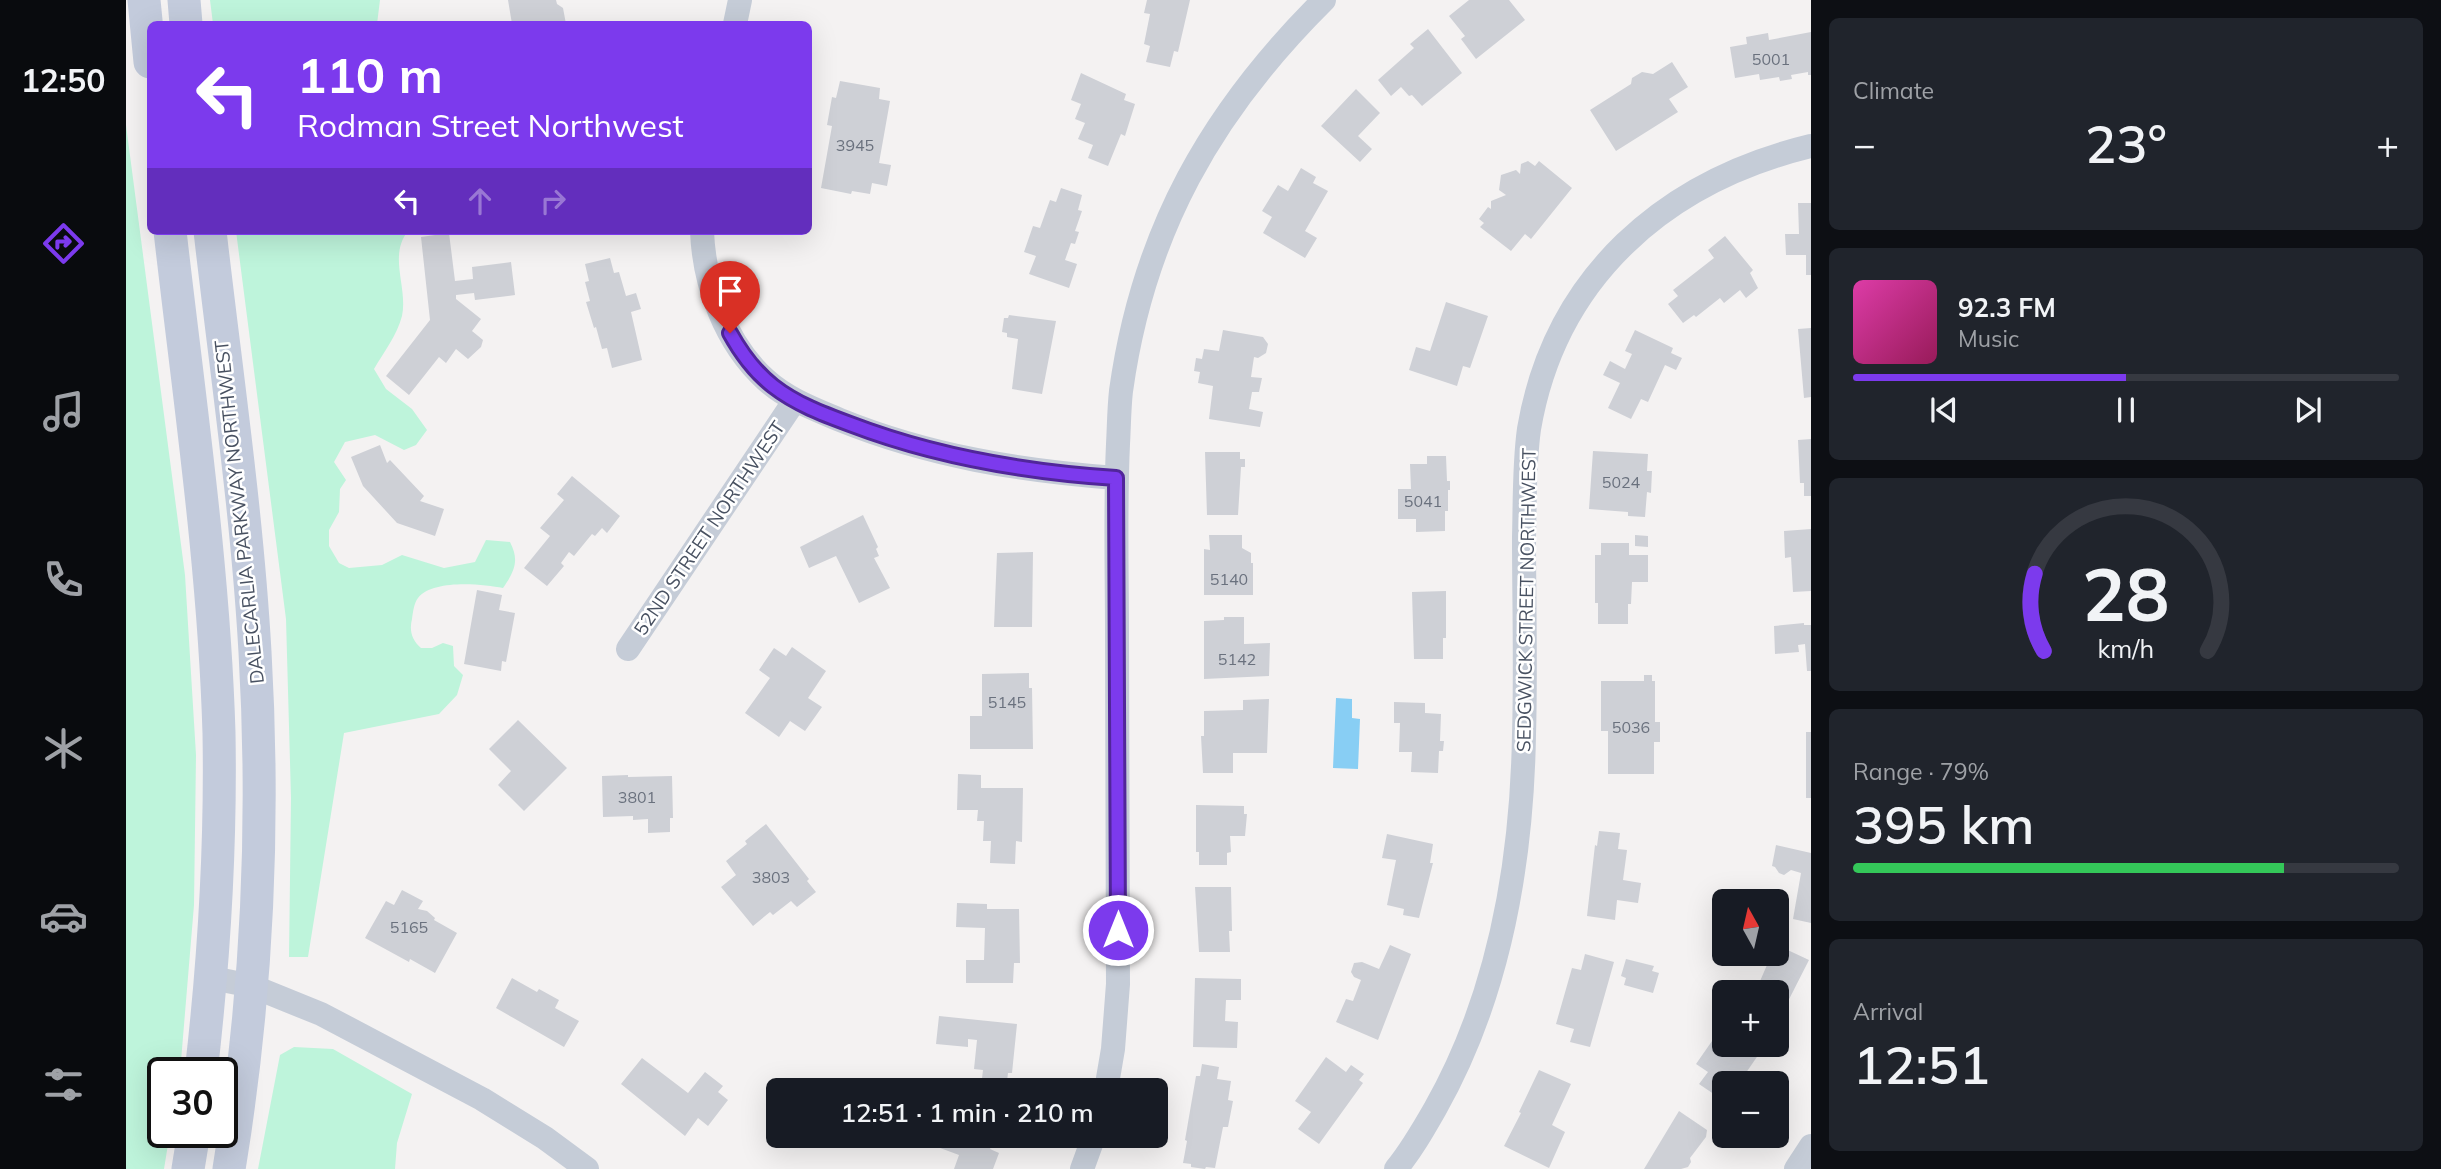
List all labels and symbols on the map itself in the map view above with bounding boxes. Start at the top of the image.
house number: 5001 [1752,49,1790,69]
house number: 3945 [836,135,874,155]
pin [700,261,760,333]
street label: DALECARLIA PARKWAY NORTHWEST [209,338,269,685]
street label: 52ND STREET NORTHWEST [628,416,790,640]
street label: SEDGWICK STREET NORTHWEST [1511,447,1541,752]
house number: 5024 [1602,472,1641,492]
house number: 5041 [1404,491,1442,511]
house number: 5140 [1210,569,1248,589]
house number: 5142 [1218,649,1256,669]
house number: 5145 [988,692,1026,712]
house number: 5036 [1612,717,1650,737]
house number: 3801 [618,787,656,807]
house number: 3803 [752,867,790,887]
north arrow [1712,889,1788,966]
position arrow [1081,893,1155,967]
house number: 5165 [390,917,428,937]
speed limit sign: 30 [147,1057,238,1148]

